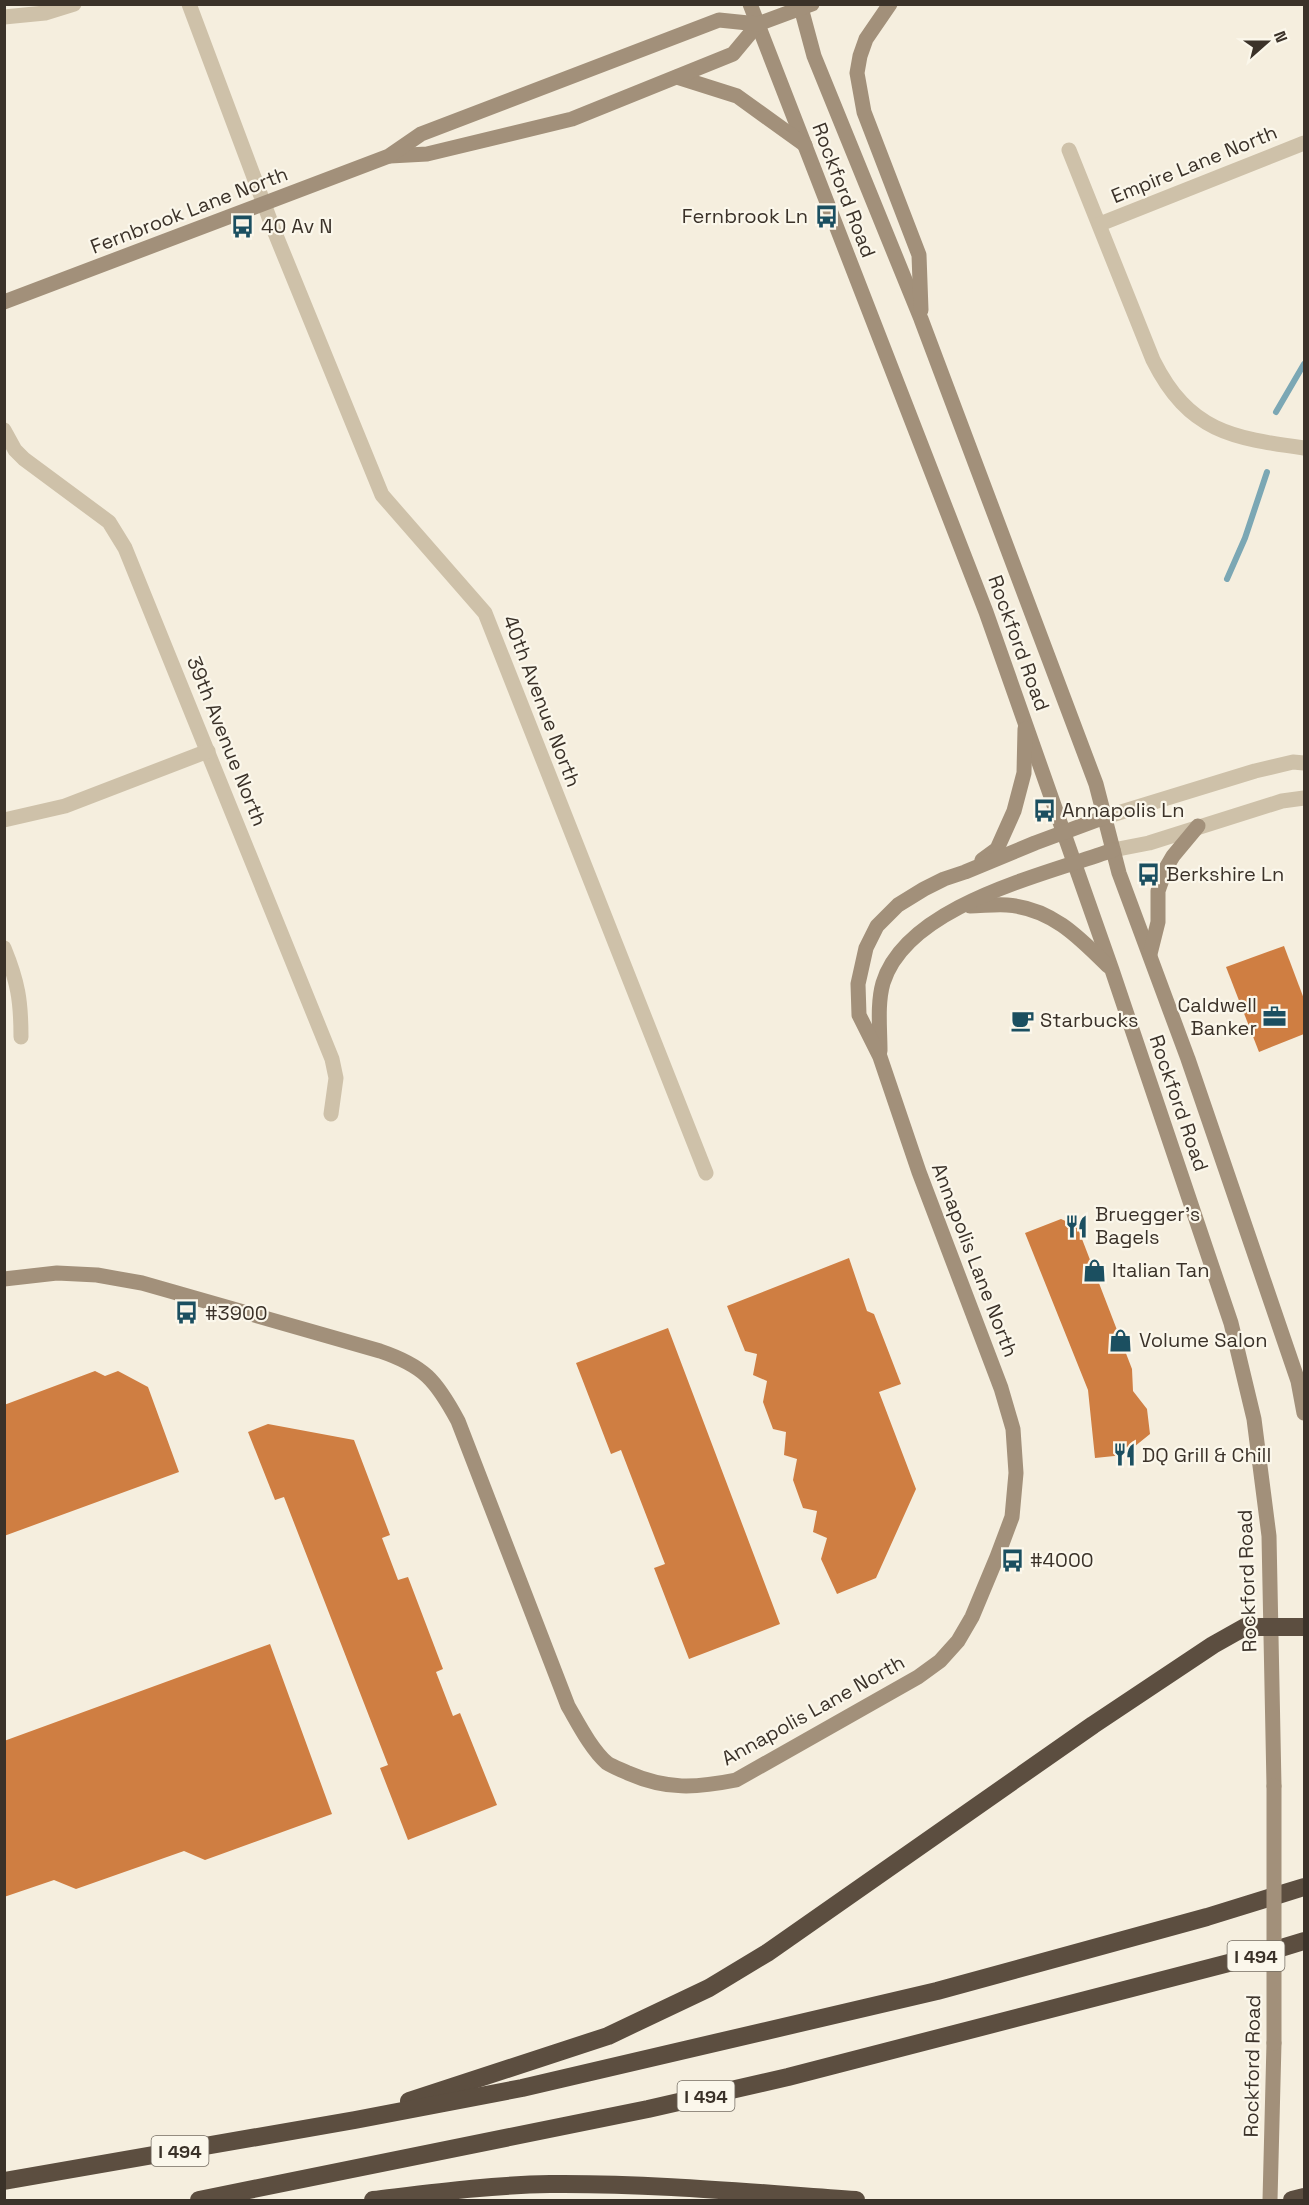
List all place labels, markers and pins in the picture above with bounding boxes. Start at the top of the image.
place label: Fernbrook Ln [682,203,808,229]
bus stop icon: Fernbrook Ln [813,203,839,229]
bus stop icon: 40 Av N [230,213,256,239]
place label: 40 Av N [261,213,333,239]
bus stop icon: Annapolis Ln [1031,797,1057,823]
place label: Annapolis Ln [1062,797,1185,823]
bus stop icon: Berkshire Ln [1135,861,1161,887]
place label: Berkshire Ln [1166,861,1284,887]
place label: Caldwell Banker [1177,992,1257,1041]
office icon: Caldwell Banker [1262,1003,1288,1029]
cafe icon: Starbucks [1009,1007,1035,1033]
place label: Starbucks [1040,1007,1139,1033]
place label: Bruegger's Bagels [1095,1201,1200,1250]
restaurant icon: Bruegger's Bagels [1064,1213,1090,1239]
shop icon: Italian Tan [1081,1257,1107,1283]
place label: Italian Tan [1112,1257,1209,1283]
bus stop icon: #3900 [174,1300,200,1326]
place label: #3900 [205,1300,268,1326]
shop icon: Volume Salon [1108,1327,1134,1353]
place label: Volume Salon [1139,1327,1268,1353]
restaurant icon: DQ Grill & Chill [1111,1442,1137,1468]
place label: DQ Grill & Chill [1142,1442,1271,1468]
bus stop icon: #4000 [999,1547,1025,1573]
place label: #4000 [1030,1547,1094,1573]

